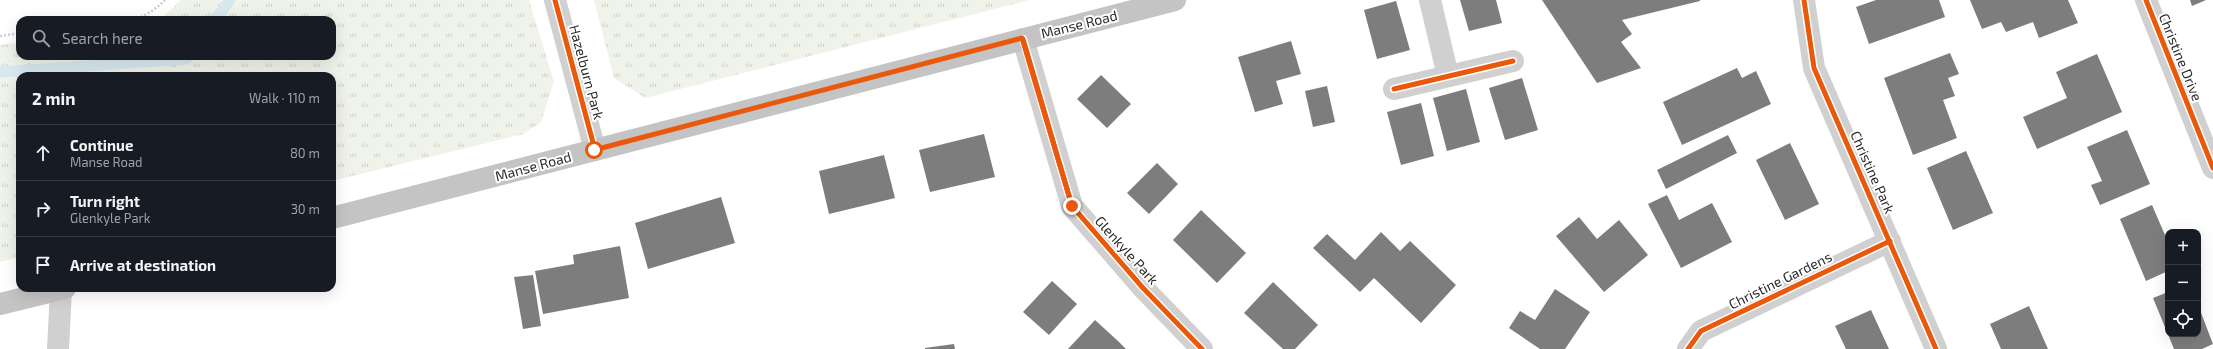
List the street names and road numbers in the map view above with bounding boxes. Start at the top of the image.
street label: Manse Road [1039,6,1119,42]
street label: Christine Drive [2156,11,2206,103]
street label: Hazelburn Park [566,23,608,121]
street label: Christine Park [1847,128,1899,216]
street label: Manse Road [493,148,573,184]
street label: Glenkyle Park [1092,212,1162,288]
street label: Christine Gardens [1726,248,1834,312]

